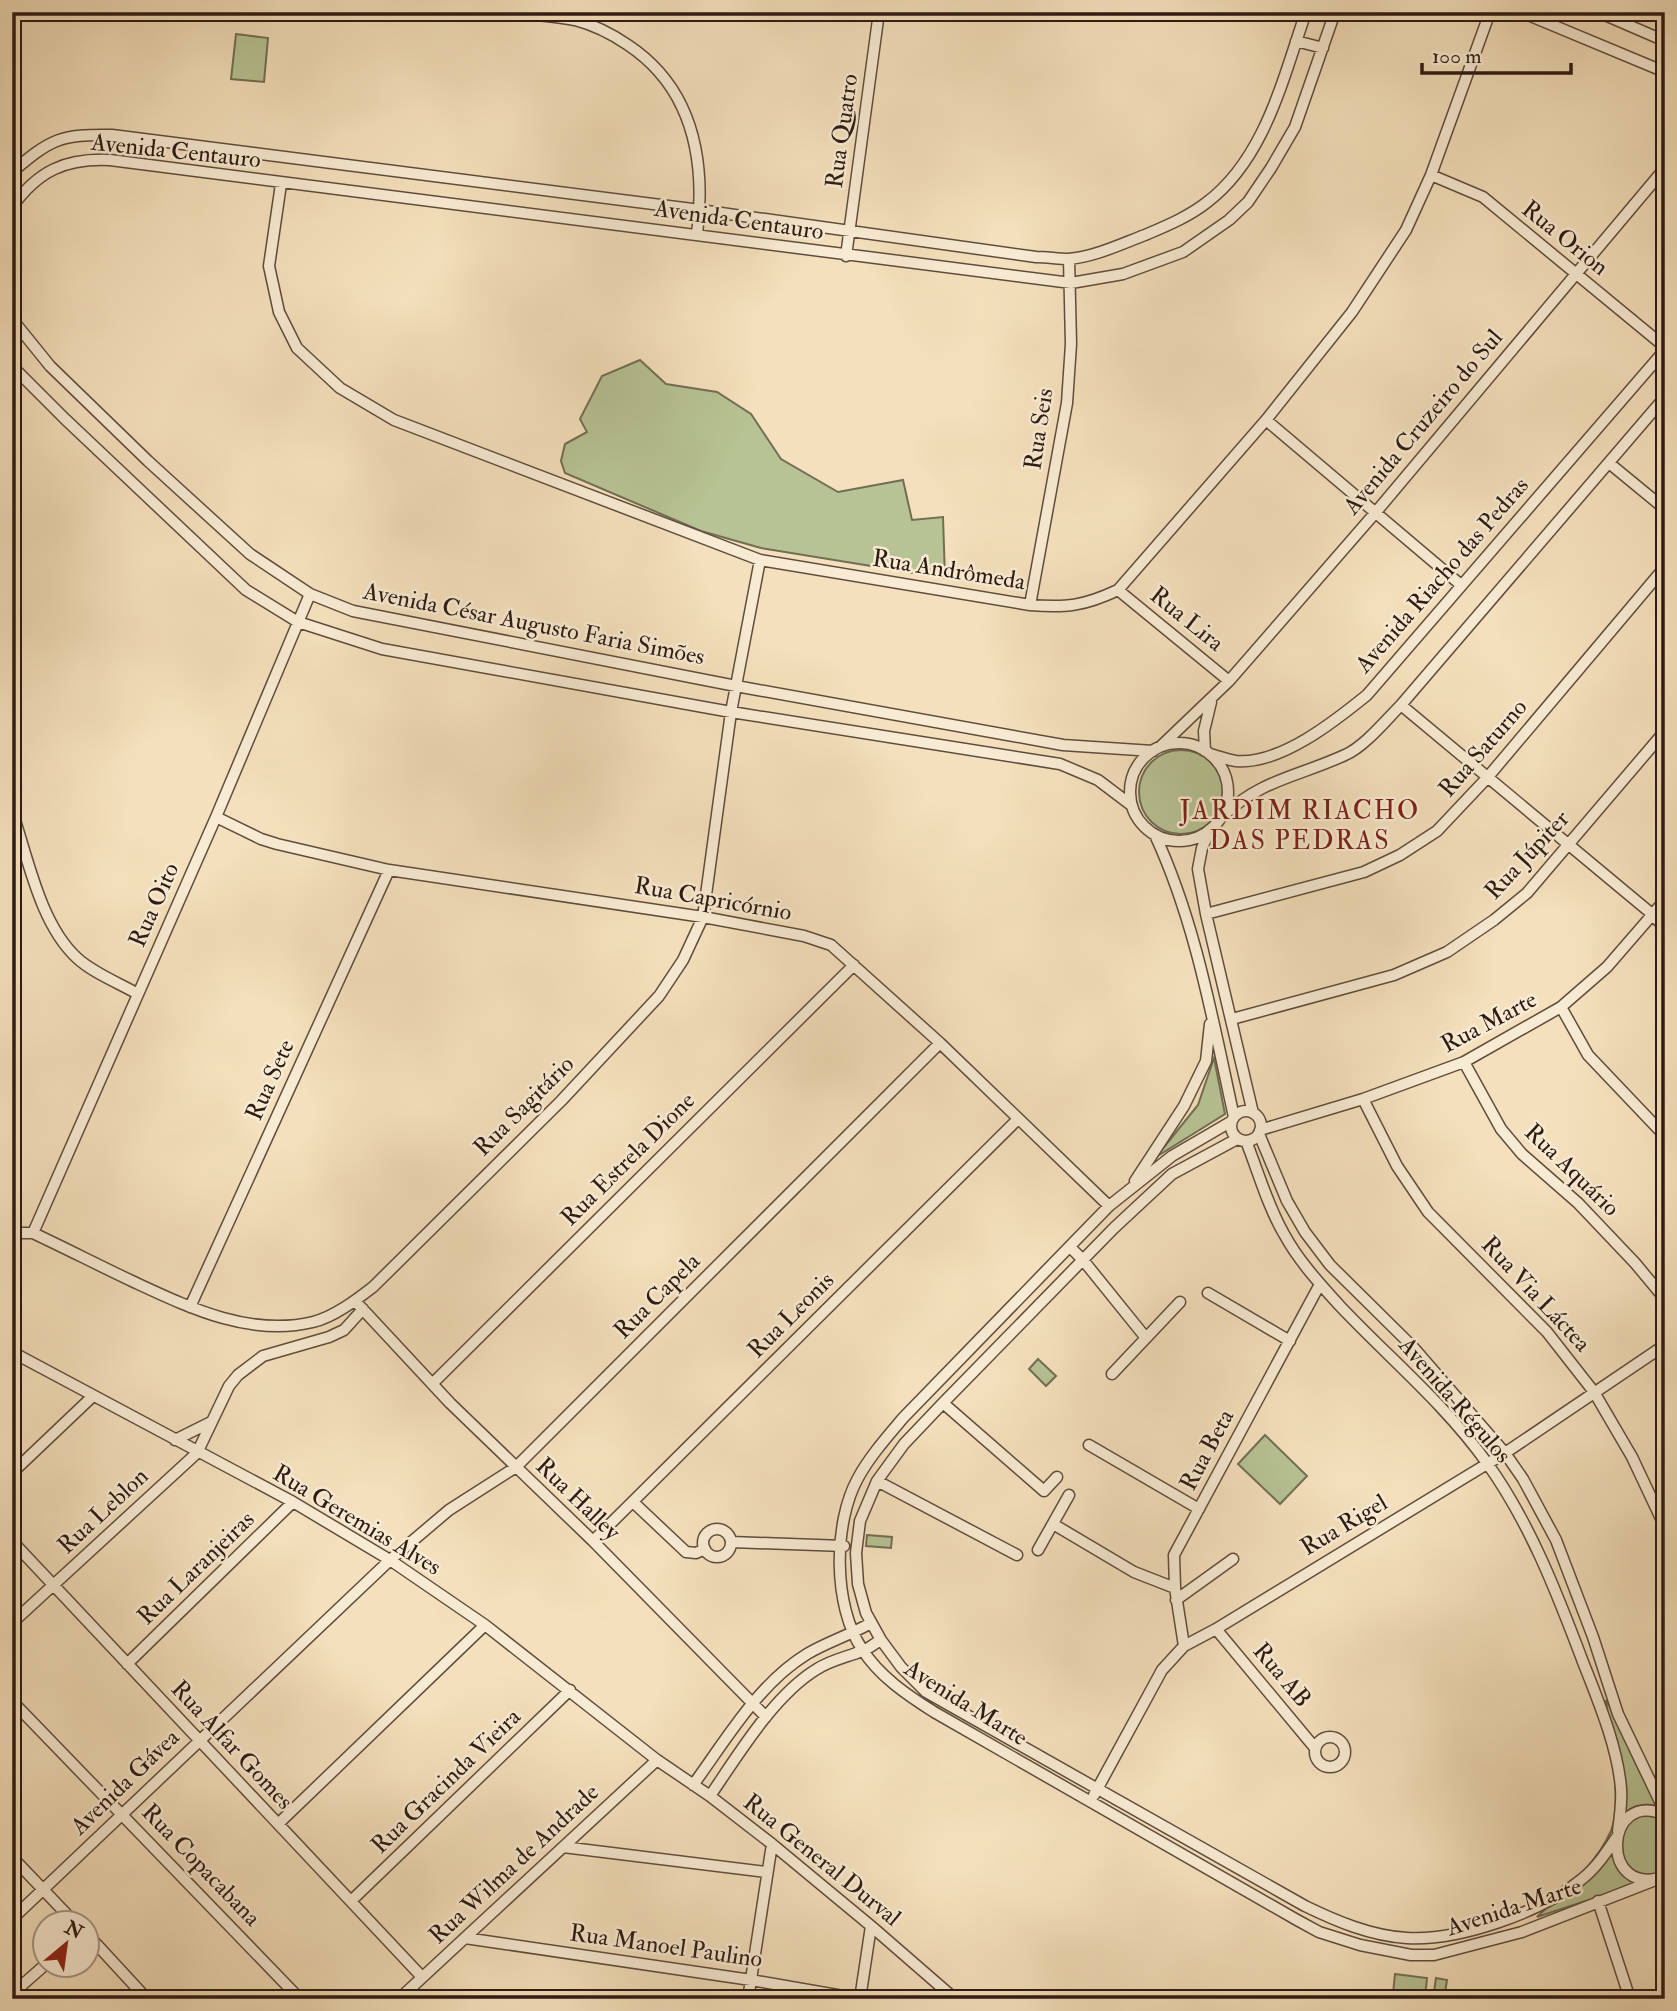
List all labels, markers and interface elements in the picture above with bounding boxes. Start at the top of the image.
scale bar [1422,32,1570,76]
text: 100 m [1432,43,1482,70]
street label: Rua Quatro [819,72,865,190]
street label: Avenida Centauro [89,127,262,175]
street label: Avenida Centauro [651,193,826,247]
street label: Rua Orion [1515,194,1615,282]
street label: Avenida Cruzeiro do Sul [1336,323,1510,522]
street label: Rua Seis [1017,386,1061,472]
street label: Avenida Riacho das Pedras [1348,471,1536,680]
street label: Rua Andrômeda [870,543,1029,598]
street label: Avenida César Augusto Faria Simões [360,575,707,672]
street label: Rua Lira [1143,580,1231,659]
street label: Rua Saturno [1432,692,1534,804]
district label: JARDIM RIACHO DAS PEDRAS [1179,795,1420,857]
street label: Rua Júpiter [1478,804,1576,906]
street label: Rua Oito [122,858,186,952]
street label: Rua Capricórnio [632,870,794,928]
street label: Rua Marte [1436,984,1542,1060]
street label: Rua Sete [238,1035,302,1125]
street label: Rua Sagitário [467,1049,581,1163]
street label: Rua Estrela Dione [554,1085,702,1233]
street label: Rua Aquário [1518,1117,1626,1223]
street label: Rua Via Láctea [1475,1230,1598,1359]
street label: Rua Capela [607,1245,708,1346]
street label: Rua Leonis [741,1265,841,1365]
street label: Avenida Régulos [1391,1330,1518,1470]
street label: Rua Beta [1173,1403,1242,1496]
street label: Rua Halley [529,1451,627,1547]
street label: Rua Geremias Alves [267,1457,447,1583]
street label: Rua Leblon [51,1461,155,1561]
street label: Rua Rigel [1295,1487,1393,1563]
street label: Rua Laranjeiras [131,1504,261,1632]
street label: Rua AB [1246,1636,1318,1714]
street label: Avenida Marte [898,1652,1034,1753]
street label: Rua Alfar Gomes [164,1674,300,1816]
street label: Rua Gracinda Vieira [364,1701,528,1860]
street label: Avenida Gávea [63,1721,187,1842]
street label: Rua Wilma de Andrade [422,1777,606,1951]
street label: Rua General Durval [737,1787,907,1933]
street label: Rua Copacabana [135,1797,268,1934]
street label: Avenida Marte [1442,1871,1585,1944]
north arrow [32,1910,102,1980]
text: N [60,1915,88,1945]
street label: Rua Manoel Paulino [568,1917,764,1975]

